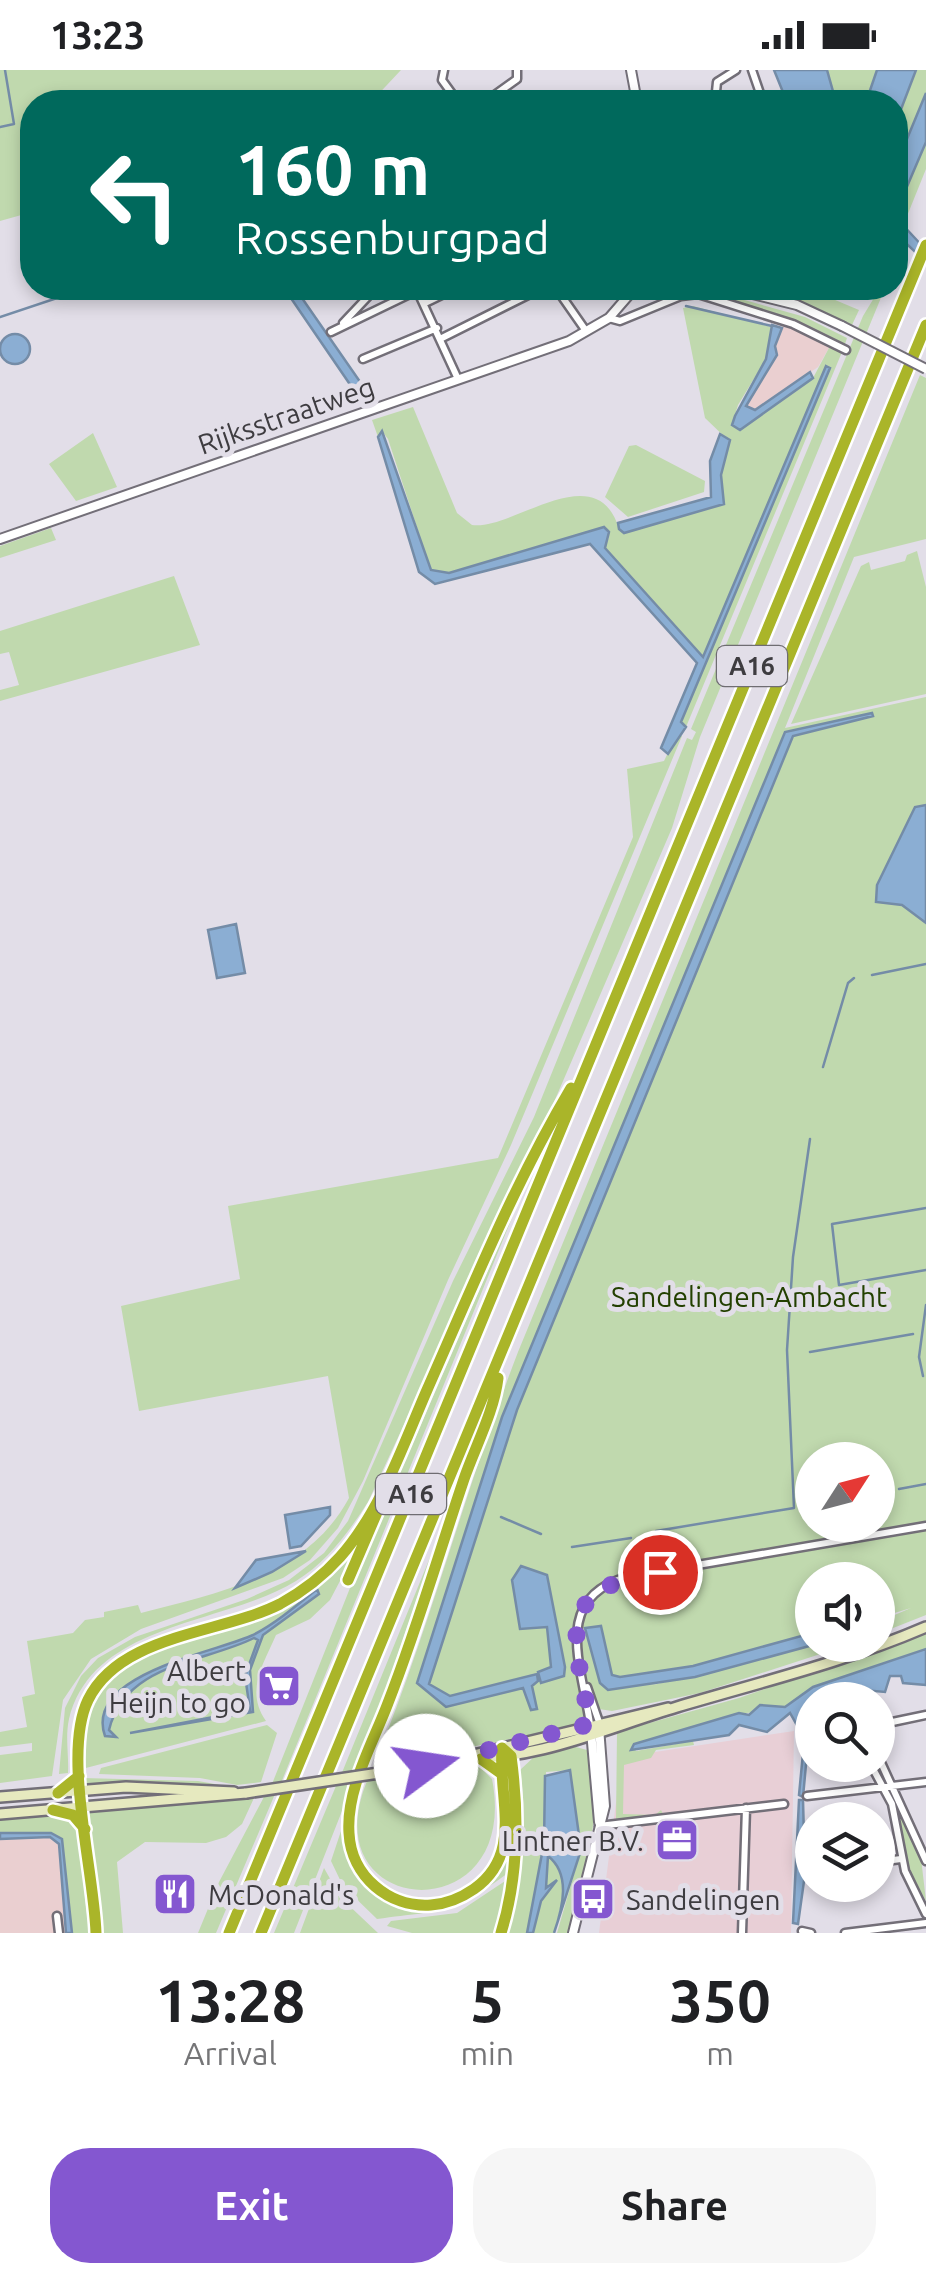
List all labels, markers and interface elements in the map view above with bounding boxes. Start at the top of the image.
text: 13:23 [50,14,145,56]
icon: left [70,130,200,260]
text: 160 m [235,130,430,208]
text: Rossenburgpad [235,212,550,263]
street label: Rijksstraatweg [194,370,378,460]
road number: A16 [717,646,787,686]
park label: Sandelingen-Ambacht [611,1281,887,1312]
north arrow [795,1442,895,1542]
map controls [795,1442,895,1902]
road number: A16 [376,1474,446,1514]
pin [618,1530,703,1615]
icon: arrive [633,1545,688,1600]
button: sound [795,1562,895,1662]
place label: Albert Heijn to go [109,1655,246,1718]
supermarket icon: Albert Heijn to go [256,1663,302,1709]
button: search [795,1682,895,1782]
position arrow [374,1714,478,1818]
button: layers [795,1802,895,1902]
office icon: Lintner B.V. [654,1817,700,1863]
place label: Lintner B.V. [502,1825,644,1856]
restaurant icon: McDonald's [152,1871,198,1917]
bus stop icon: Sandelingen [570,1876,616,1922]
place label: McDonald's [208,1879,355,1910]
place label: Sandelingen [626,1884,781,1915]
text: 13:28 [155,1966,305,2033]
text: 5 [470,1966,504,2033]
text: 350 [669,1966,771,2033]
text: Arrival [184,2035,277,2071]
text: min [460,2035,514,2071]
text: m [706,2035,734,2071]
button: Exit [50,2148,453,2263]
button: Share [473,2148,876,2263]

